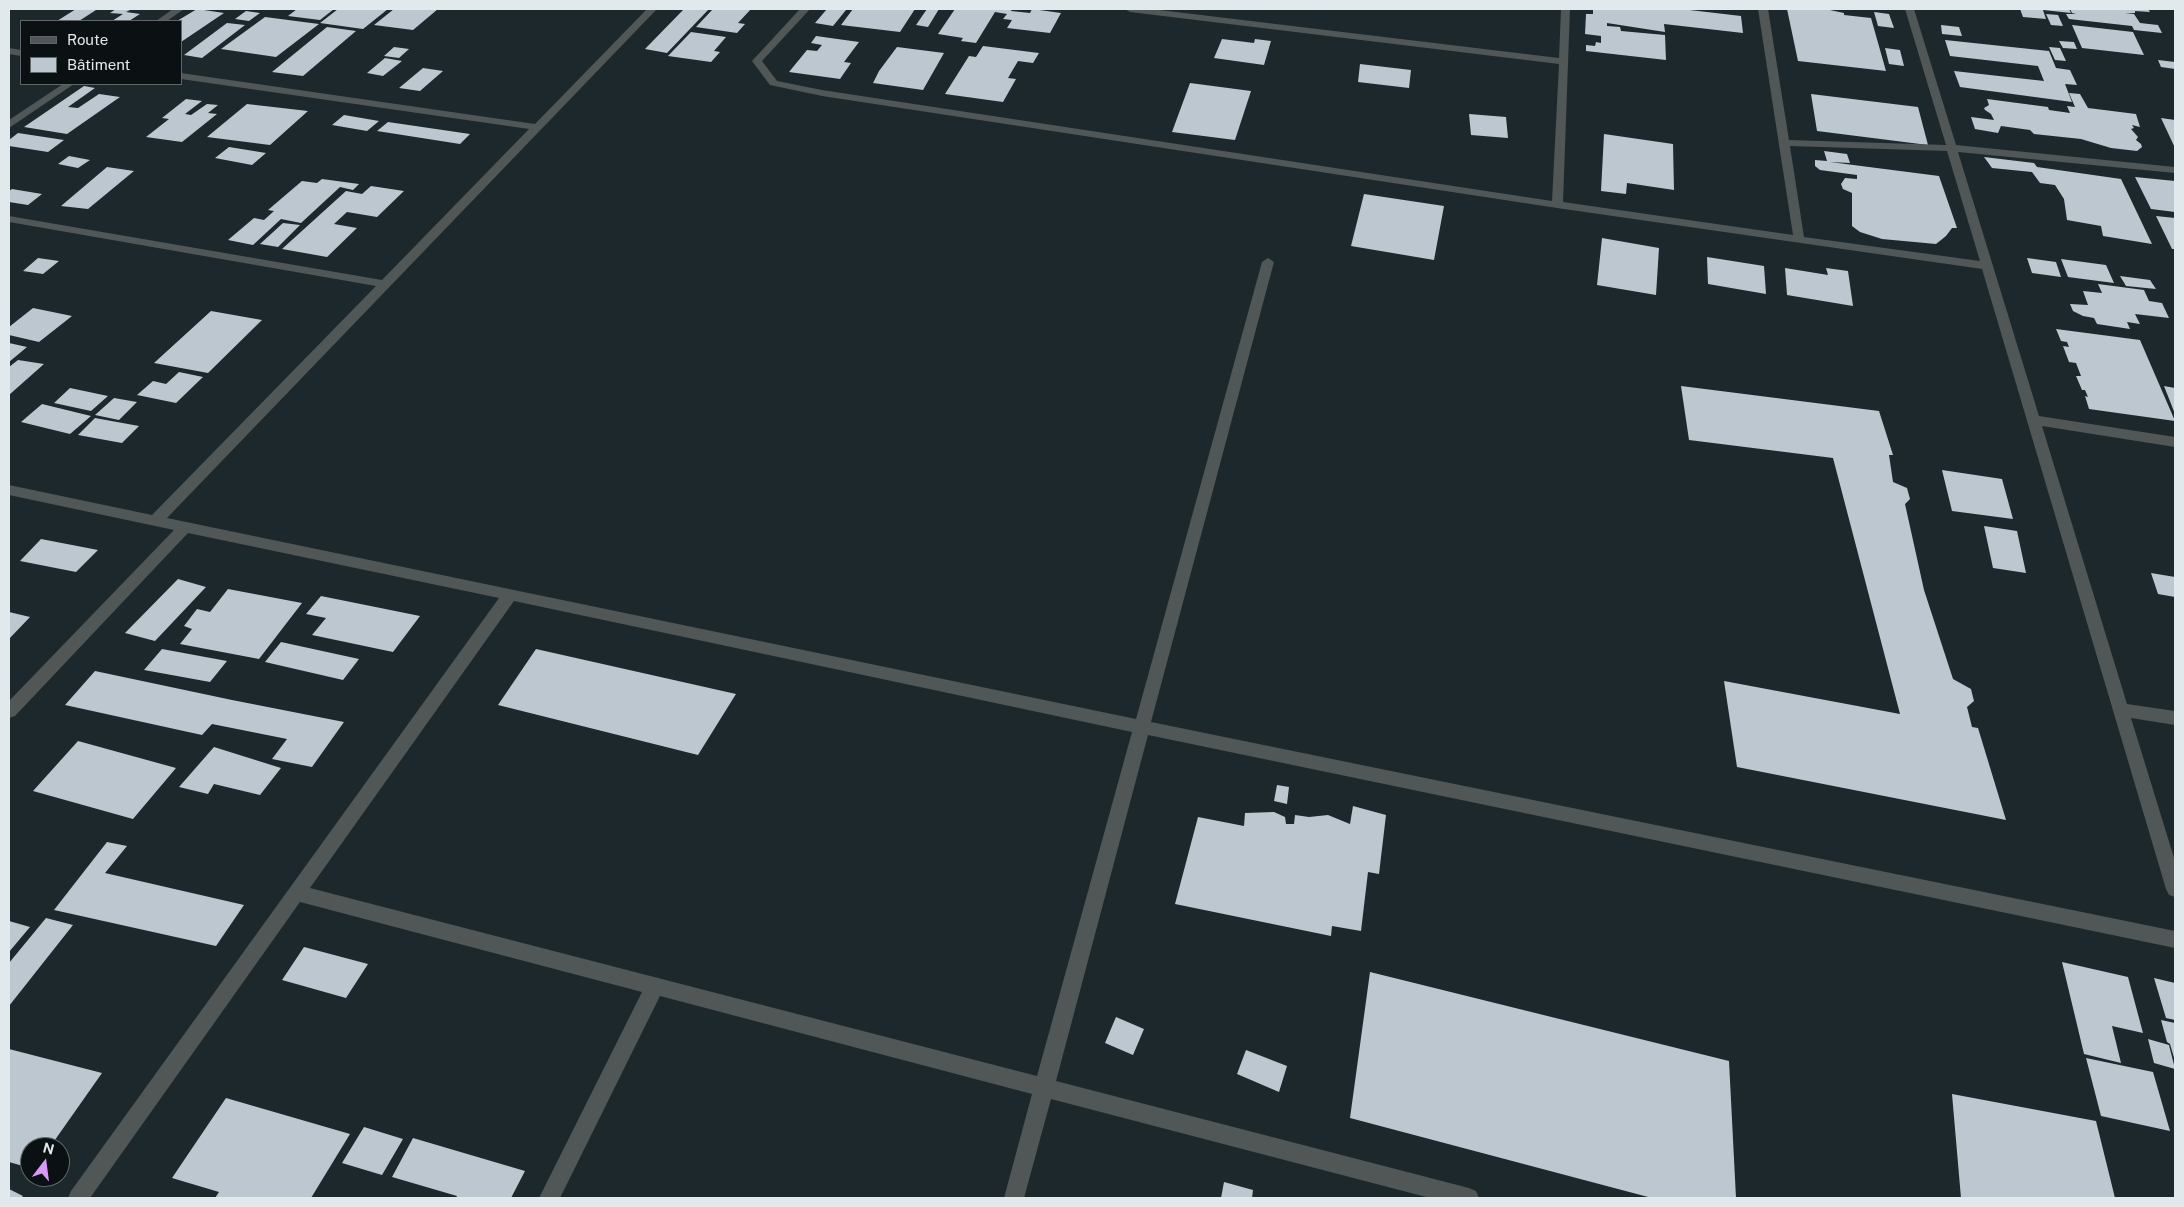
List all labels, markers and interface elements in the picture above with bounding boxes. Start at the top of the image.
legend [20,20,182,85]
text: Route [67,31,108,48]
text: Bâtiment [67,56,130,73]
north arrow [20,1137,70,1187]
text: N [41,1139,56,1158]

